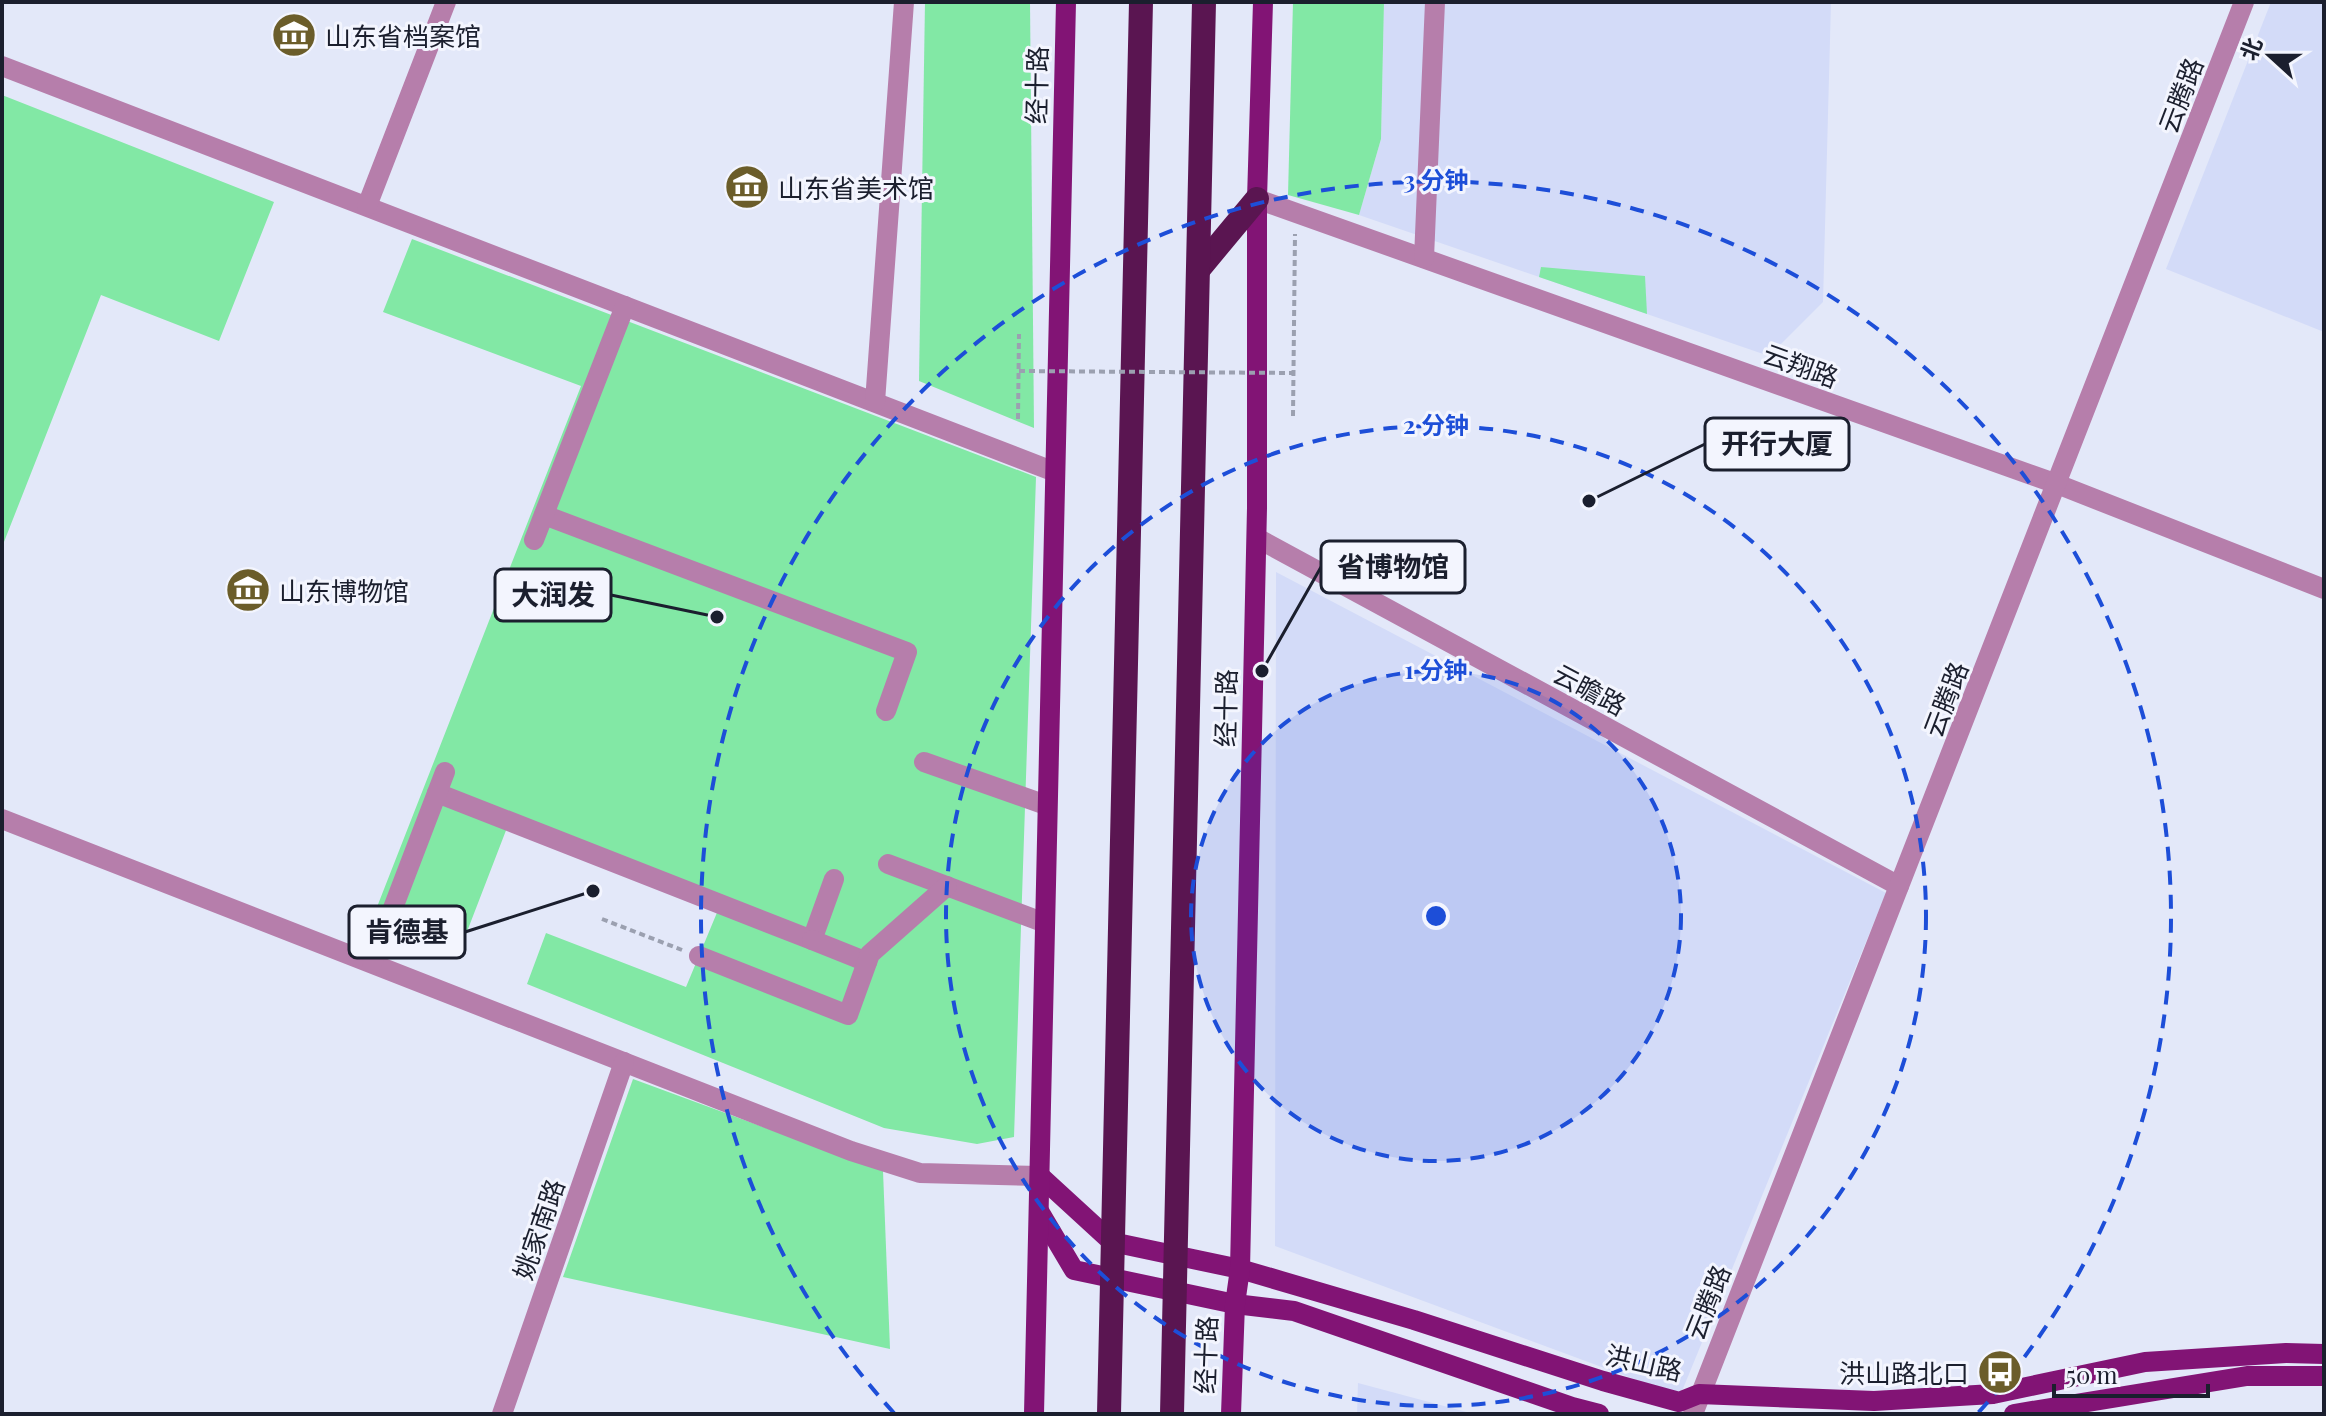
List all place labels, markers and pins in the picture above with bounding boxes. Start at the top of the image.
museum icon: 山东省档案馆 [270,11,318,59]
place label: 山东省档案馆 [325,18,481,53]
museum icon: 山东省美术馆 [723,163,771,211]
place label: 山东省美术馆 [778,170,934,205]
callout: 开行大厦 [1705,418,1849,470]
callout: 省博物馆 [1321,541,1465,593]
museum icon: 山东博物馆 [224,566,272,614]
callout: 大润发 [495,569,611,621]
place label: 山东博物馆 [279,573,409,608]
centre of rings [1422,902,1450,930]
callout: 肯德基 [349,906,465,958]
bus stop icon: 洪山路北口 [1976,1348,2024,1396]
place label: 洪山路北口 [1839,1355,1969,1390]

